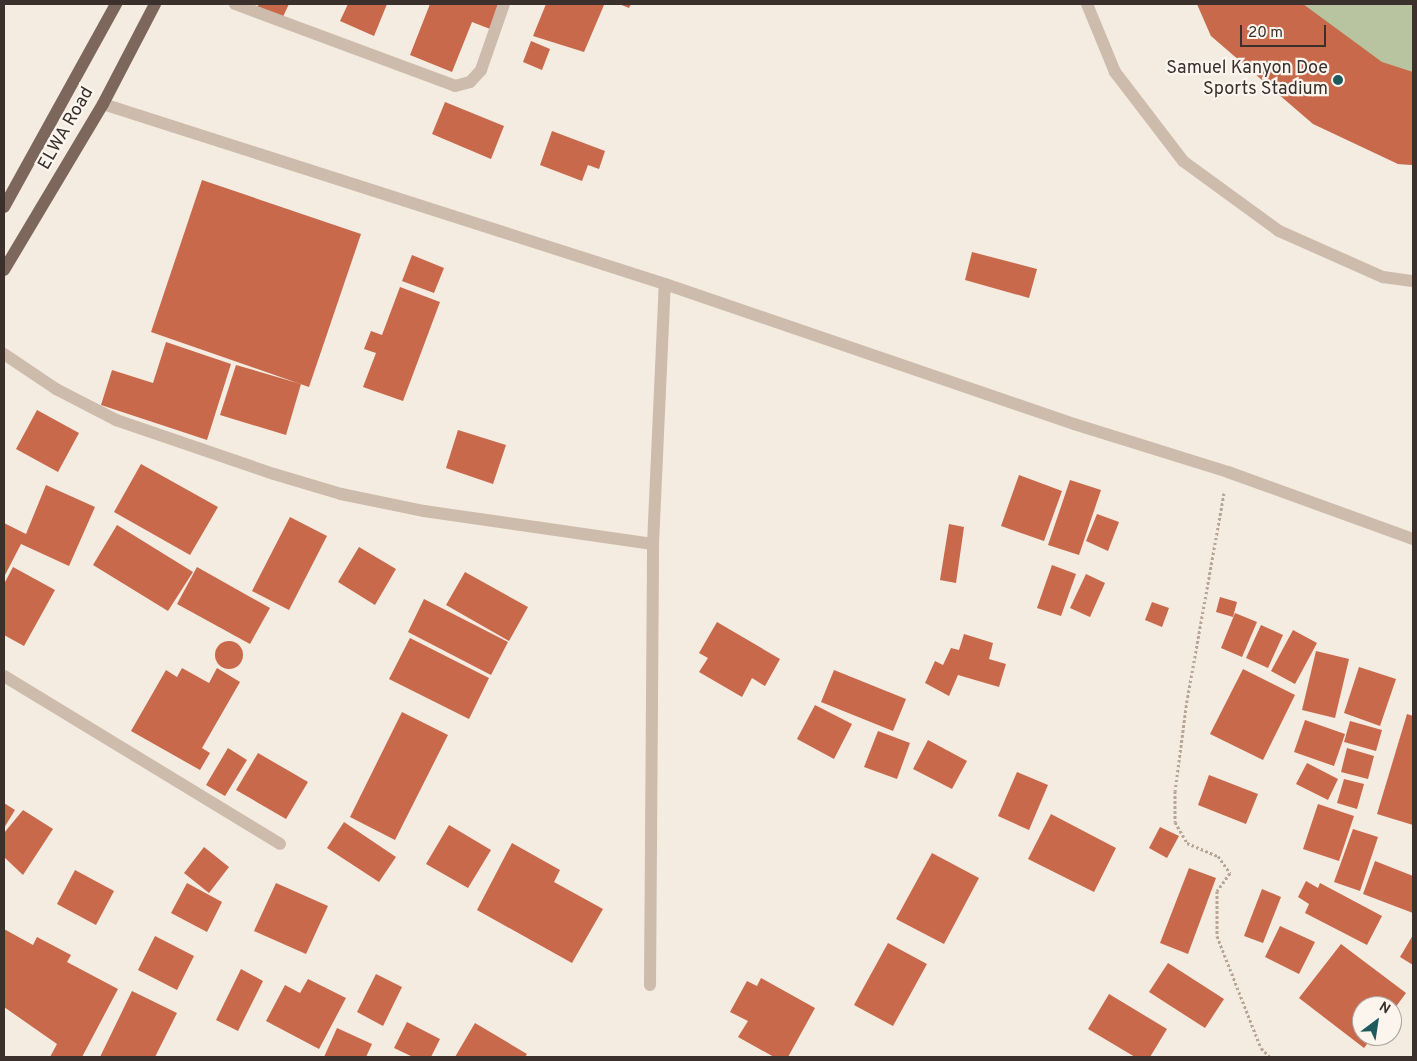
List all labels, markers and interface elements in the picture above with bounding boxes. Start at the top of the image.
scale bar [1242,15,1328,47]
text: 20 m [1248,24,1283,43]
place label: Samuel Kanyon Doe Sports Stadium [1166,59,1328,102]
marker: Samuel Kanyon Doe Sports Stadium [1332,74,1344,86]
street label: ELWA Road [34,83,100,175]
north arrow [1352,996,1402,1046]
text: N [1376,999,1393,1018]

